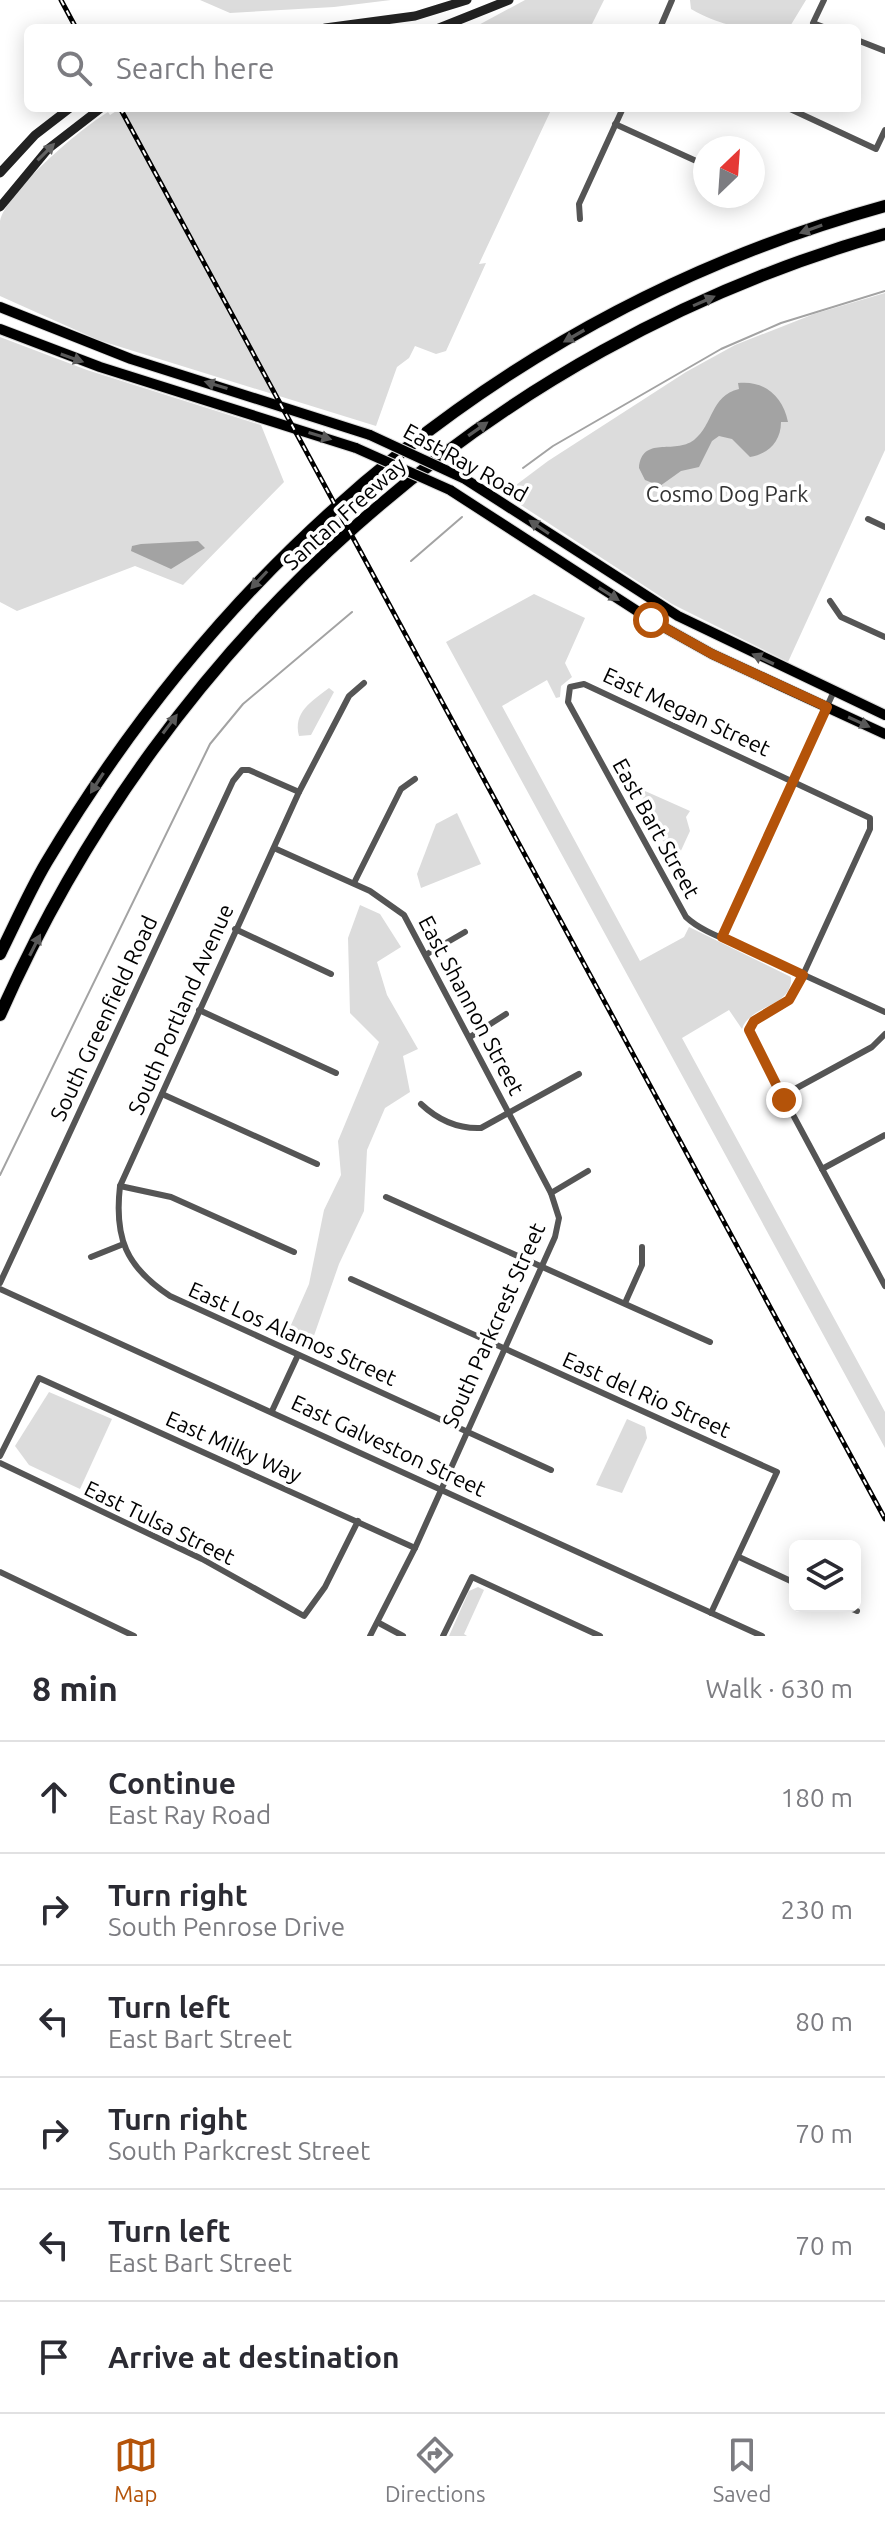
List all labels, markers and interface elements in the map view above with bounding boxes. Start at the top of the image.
search box [24,24,861,112]
icon: search [52,46,96,90]
text: Search here [116,51,275,85]
north arrow [693,136,765,208]
one-way arrow [36,143,55,162]
one-way arrow [798,223,822,236]
one-way arrow [692,295,716,308]
one-way arrow [563,329,585,343]
one-way arrow [61,352,85,364]
one-way arrow [204,378,228,391]
street label: East Ray Road [400,418,532,506]
one-way arrow [468,422,489,437]
one-way arrow [309,431,333,443]
street label: Santan Freeway [278,451,410,574]
park label: Cosmo Dog Park [646,481,808,506]
one-way arrow [529,520,550,535]
one-way arrow [251,570,269,589]
one-way arrow [598,587,620,601]
route start [633,602,669,638]
one-way arrow [751,652,774,666]
street label: East Megan Street [600,661,775,761]
one-way arrow [162,713,178,734]
one-way arrow [847,715,871,728]
street label: East Bart Street [608,754,706,902]
one-way arrow [90,772,105,793]
street label: South Portland Avenue [122,900,238,1118]
street label: East Shannon Street [414,911,530,1099]
street label: South Greenfield Road [45,912,161,1124]
one-way arrow [28,933,41,956]
route end [766,1082,802,1118]
street label: South Parkcrest Street [436,1218,550,1431]
street label: East Los Alamos Street [185,1276,401,1390]
street label: East del Rio Street [559,1346,735,1442]
street label: East Galveston Street [288,1389,490,1501]
street label: East Milky Way [162,1405,306,1487]
street label: East Tulsa Street [81,1475,240,1569]
map controls [789,1540,861,1612]
button: layers [789,1540,861,1612]
text: 8 min [32,1669,118,1707]
text: Walk · 630 m [705,1674,853,1703]
text: Continue [108,1766,236,1800]
icon: ahead [32,1775,76,1819]
text: 180 m [781,1783,853,1812]
text: East Ray Road [108,1800,271,1829]
text: Turn right [108,1878,248,1912]
icon: right [32,1887,76,1931]
text: 230 m [781,1895,853,1924]
text: South Penrose Drive [108,1912,345,1941]
text: Turn left [108,1990,230,2024]
icon: left [32,1999,76,2043]
text: 80 m [795,2007,853,2036]
text: East Bart Street [108,2024,292,2053]
text: Turn right [108,2102,248,2136]
icon: right [32,2111,76,2155]
text: 70 m [795,2119,853,2148]
text: South Parkcrest Street [108,2136,370,2165]
text: Turn left [108,2214,230,2248]
icon: left [32,2223,76,2267]
text: 70 m [795,2231,853,2260]
text: East Bart Street [108,2248,292,2277]
icon: arrive [32,2335,76,2379]
text: Arrive at destination [108,2340,400,2374]
tab: Map [114,2433,158,2506]
tab: Directions [385,2433,485,2506]
tab: Saved [713,2433,771,2506]

